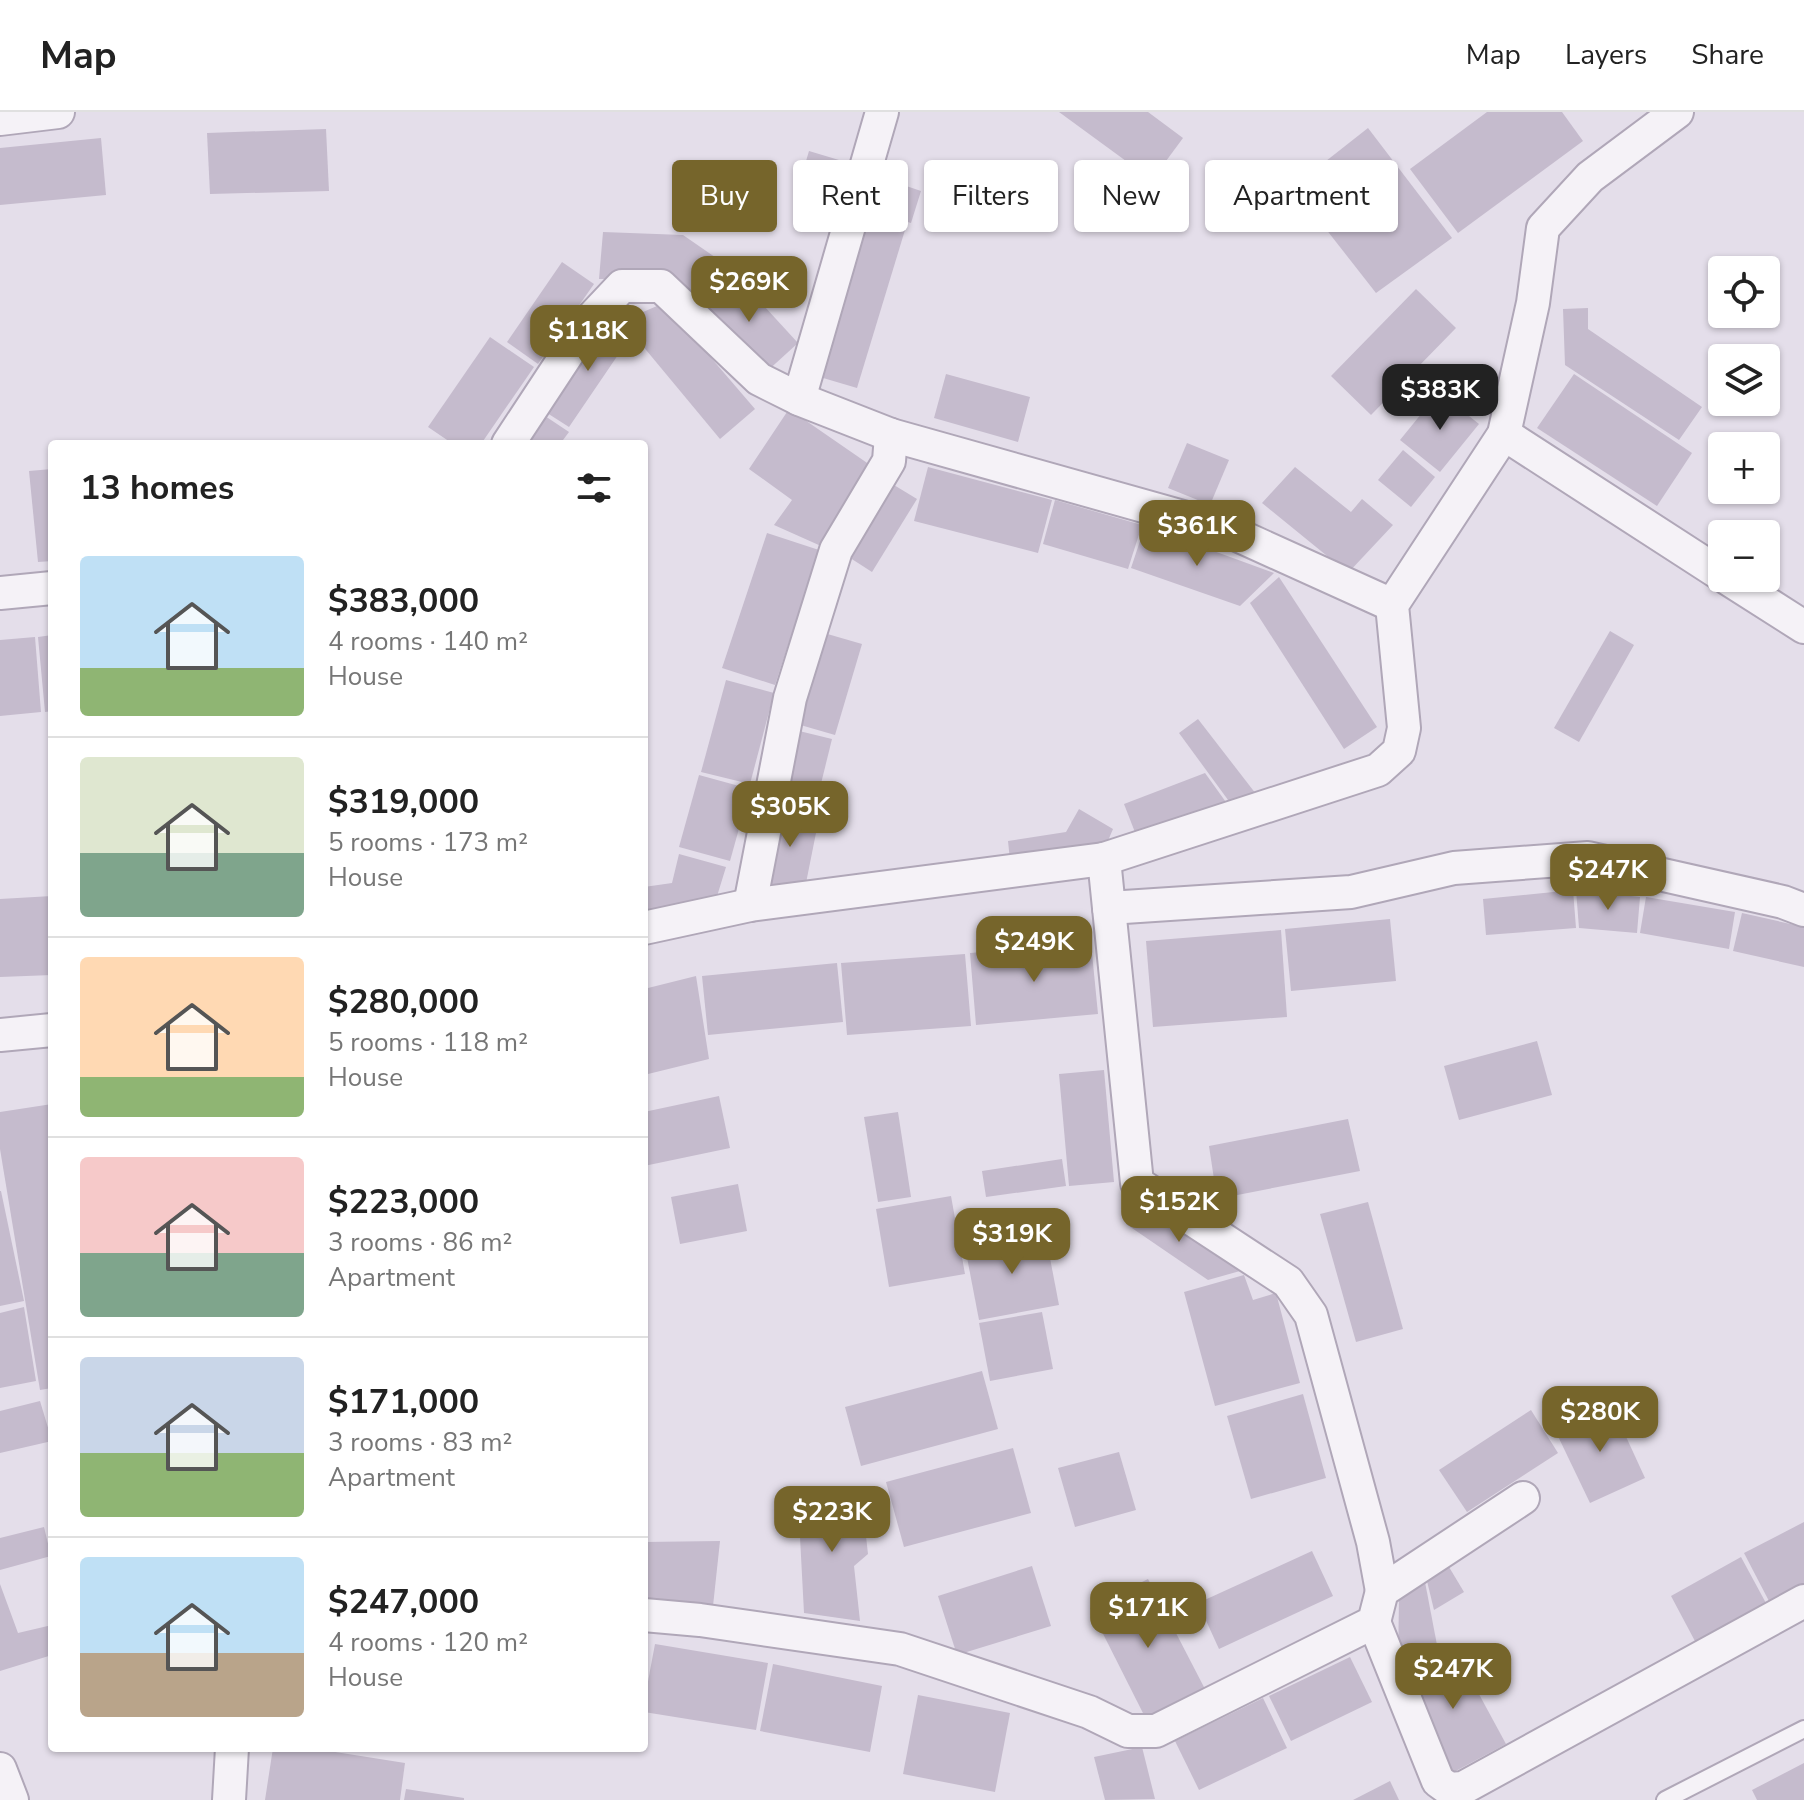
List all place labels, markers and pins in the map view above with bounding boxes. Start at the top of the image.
pin: $269K [693,256,805,324]
pin: $118K [532,305,644,373]
pin: $383K [1384,364,1496,432]
pin: $361K [1141,500,1253,568]
pin: $305K [734,781,846,849]
pin: $247K [1552,844,1664,912]
pin: $249K [978,916,1090,984]
pin: $152K [1123,1176,1235,1244]
pin: $319K [956,1208,1068,1276]
pin: $280K [1544,1386,1656,1454]
pin: $223K [776,1486,888,1554]
pin: $171K [1092,1582,1204,1650]
pin: $247K [1397,1643,1509,1711]

